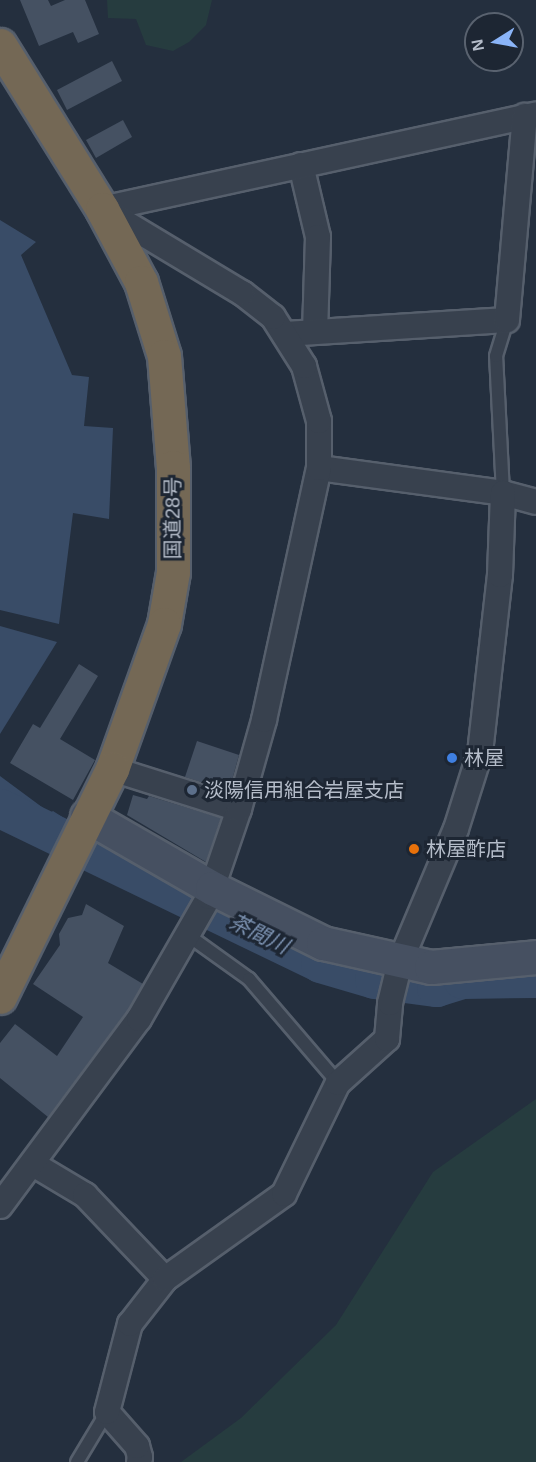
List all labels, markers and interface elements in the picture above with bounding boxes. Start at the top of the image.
north arrow [464,12,524,72]
text: N [468,38,487,52]
street label: 国道28号 [161,477,185,559]
place label: 林屋 [464,746,504,770]
marker: 林屋 [445,751,459,765]
place label: 淡陽信用組合岩屋支店 [204,778,404,802]
marker: 淡陽信用組合岩屋支店 [185,783,199,797]
place label: 林屋酢店 [426,837,506,861]
marker: 林屋酢店 [407,842,421,856]
water label: 茶間川 [225,909,293,959]

